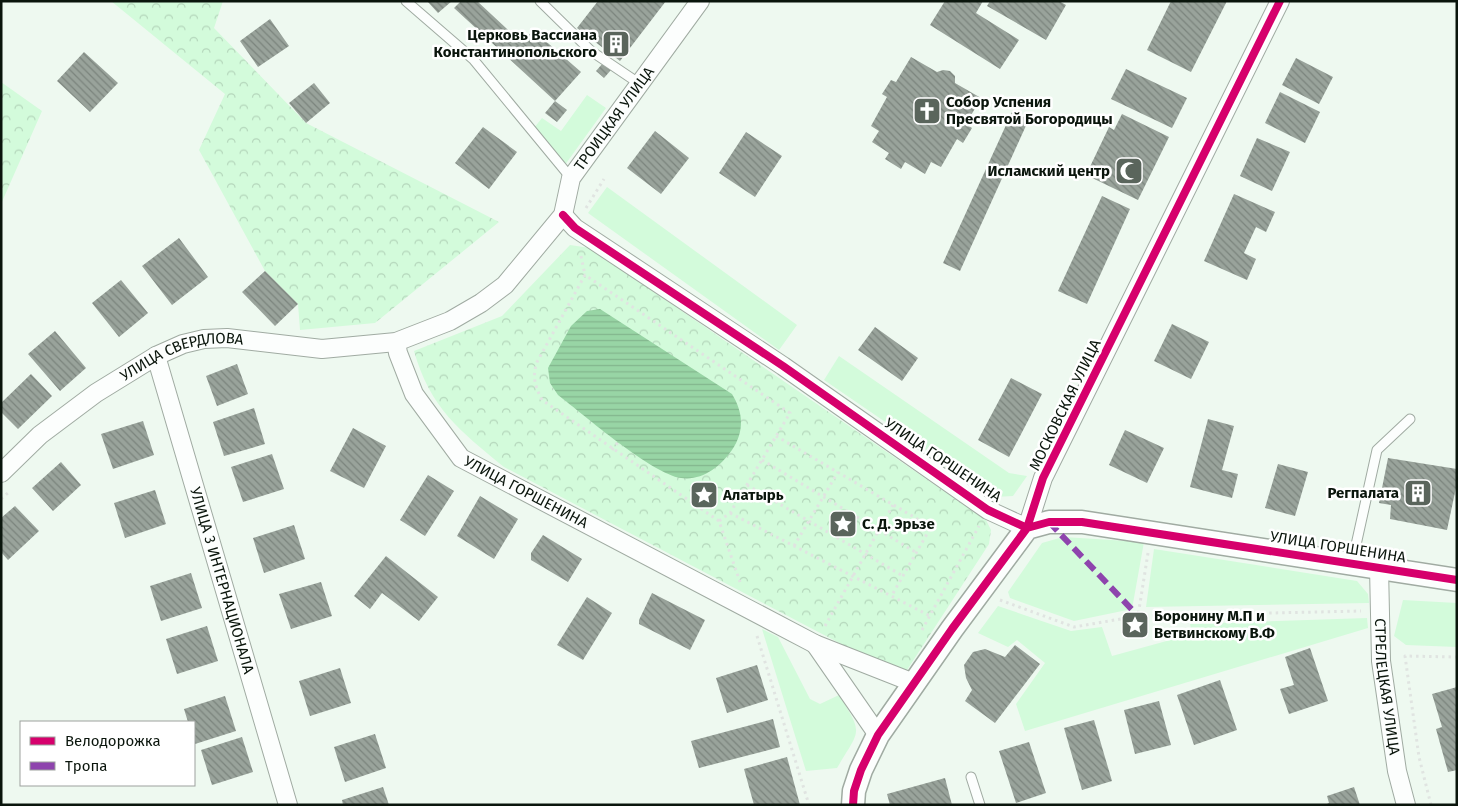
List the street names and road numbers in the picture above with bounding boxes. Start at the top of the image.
street label: ТРОИЦКАЯ УЛИЦА [570,63,658,174]
street label: УЛИЦА СВЕРДЛОВА [117,329,245,385]
street label: МОСКОВСКАЯ УЛИЦА [1025,336,1105,474]
street label: УЛИЦА ГОРШЕНИНА [881,414,1005,506]
street label: УЛИЦА ГОРШЕНИНА [461,452,591,532]
street label: УЛИЦА 3 ИНТЕРНАЦИОНАЛА [186,485,258,676]
street label: УЛИЦА ГОРШЕНИНА [1269,527,1408,567]
street label: СТРЕЛЕЦКАЯ УЛИЦА [1371,618,1404,757]

